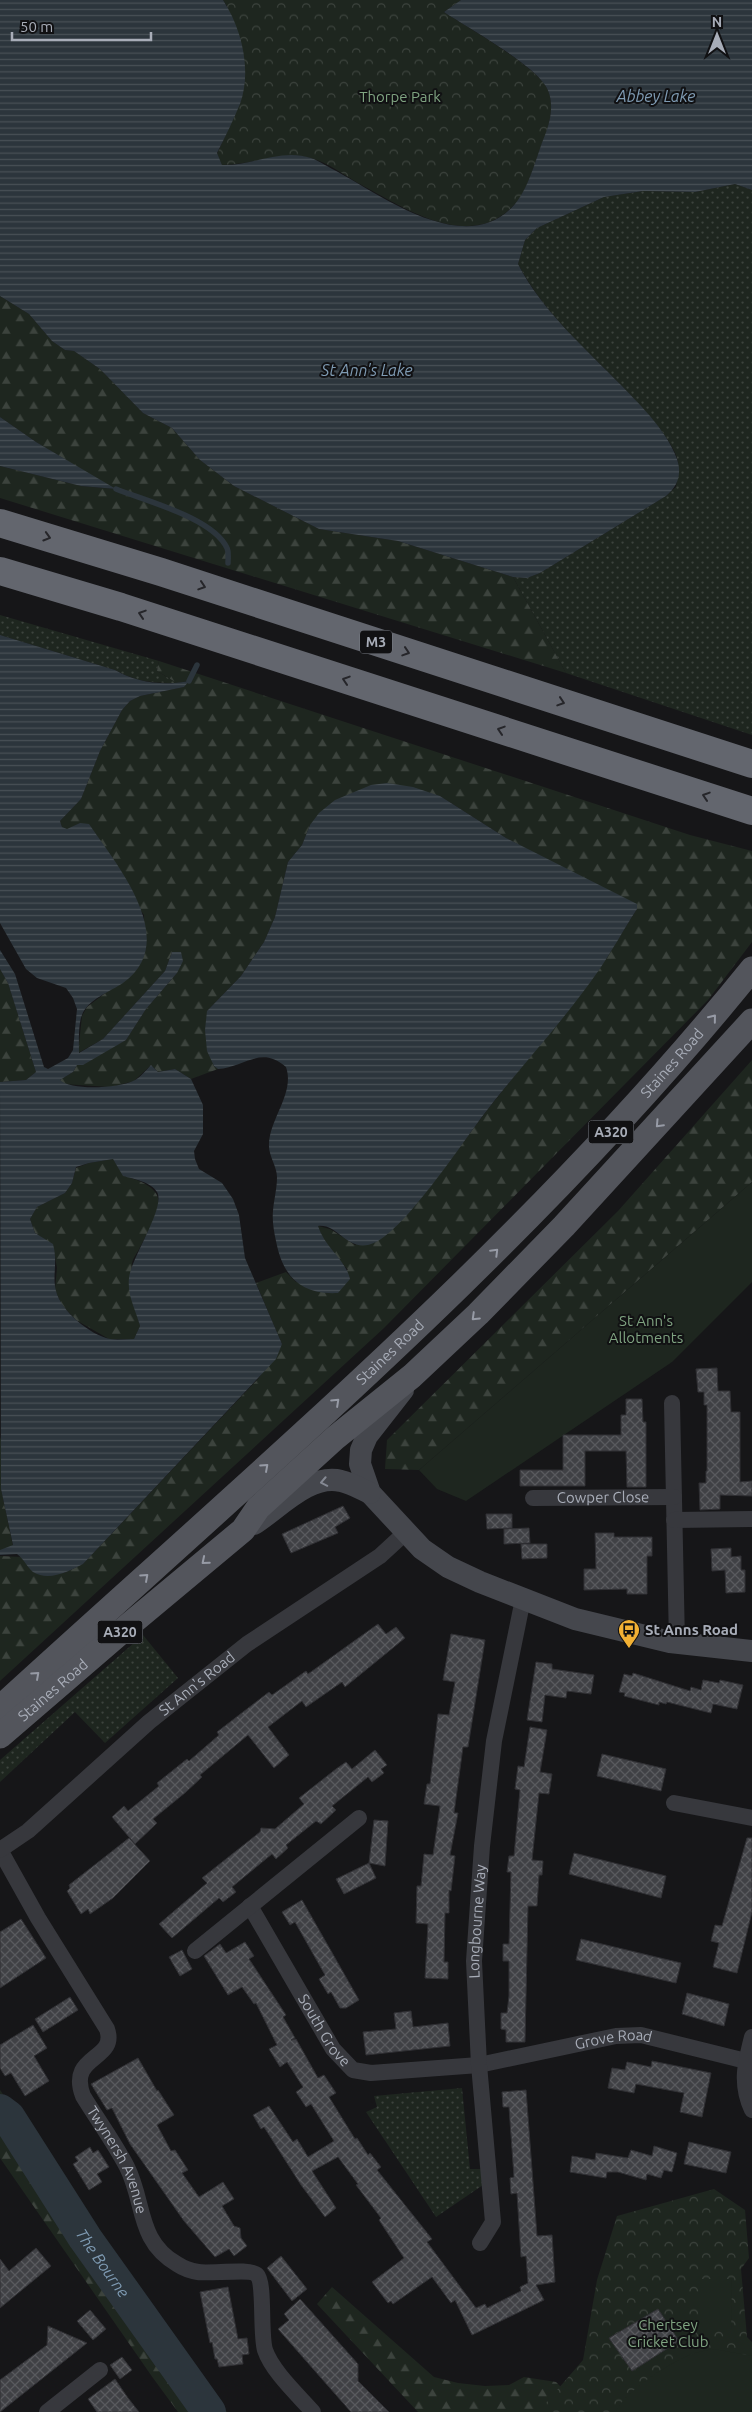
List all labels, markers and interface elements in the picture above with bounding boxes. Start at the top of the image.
scale bar [12,10,151,42]
north arrow [692,10,742,60]
text: N [712,14,722,30]
text: 50 m [20,18,53,35]
water label: Abbey Lake [616,87,695,105]
park label: Thorpe Park [359,88,441,105]
water label: St Ann's Lake [320,361,413,379]
one-way arrow [42,532,50,542]
one-way arrow [197,580,205,590]
one-way arrow [138,610,147,620]
road number: M3 [360,630,392,654]
one-way arrow [402,646,410,656]
one-way arrow [343,676,351,686]
one-way arrow [556,697,564,707]
one-way arrow [497,726,506,736]
one-way arrow [702,792,710,802]
one-way arrow [707,1014,716,1023]
street label: Staines Road [637,1025,707,1101]
one-way arrow [656,1118,665,1127]
road number: A320 [588,1120,634,1144]
one-way arrow [489,1249,498,1258]
one-way arrow [471,1311,480,1320]
park label: St Ann's Allotments [609,1312,683,1346]
street label: Staines Road [353,1316,427,1388]
one-way arrow [331,1399,340,1408]
one-way arrow [260,1464,269,1473]
one-way arrow [319,1477,328,1487]
street label: Cowper Close [557,1488,649,1506]
one-way arrow [202,1556,211,1564]
one-way arrow [140,1574,149,1583]
bus stop icon: St Anns Road [617,1618,641,1649]
road number: A320 [98,1620,142,1644]
place label: St Anns Road [645,1621,738,1638]
street label: St Ann's Road [155,1648,238,1719]
street label: Staines Road [14,1655,91,1725]
one-way arrow [30,1672,39,1681]
street label: Longbourne Way [465,1864,489,1979]
street label: South Grove [295,1991,354,2070]
street label: Grove Road [573,2026,654,2053]
street label: Twynersh Avenue [84,2103,150,2215]
water label: The Bourne [72,2225,133,2301]
park label: Chertsey Cricket Club [628,2316,708,2350]

